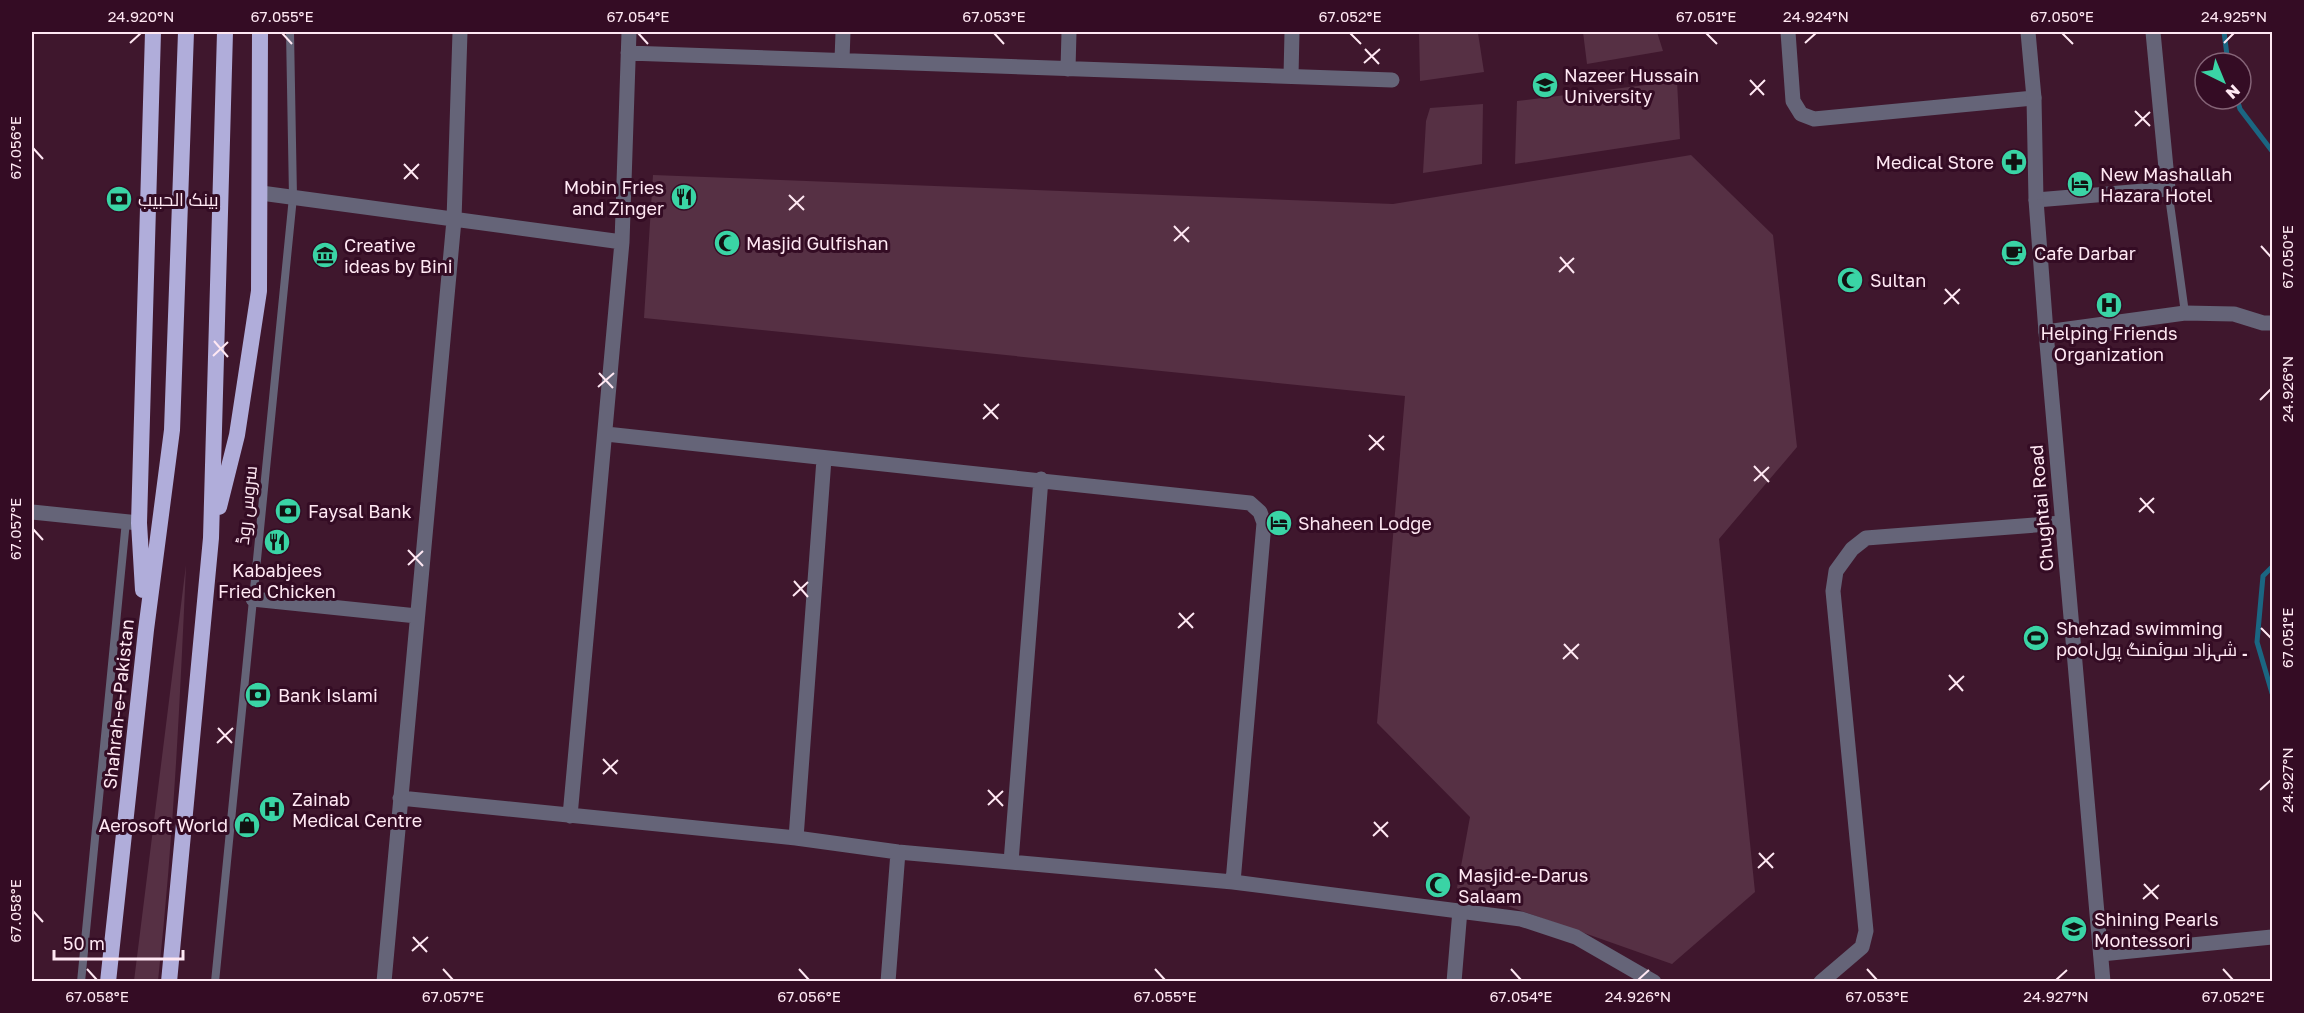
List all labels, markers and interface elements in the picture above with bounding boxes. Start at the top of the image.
text: 24.920°N [108,7,174,25]
text: 67.055°E [250,7,314,25]
text: 67.054°E [607,7,669,25]
text: 67.053°E [962,7,1026,25]
text: 67.052°E [1318,7,1382,25]
text: 67.051°E [1676,7,1736,25]
text: 24.924°N [1783,7,1849,25]
text: 67.050°E [2030,7,2094,25]
text: 24.925°N [2201,7,2267,25]
north arrow [2193,51,2253,111]
place label: Nazeer Hussain University [1564,64,1699,107]
school or university icon: Nazeer Hussain University [1530,70,1560,100]
text: N [2222,81,2245,103]
text: 67.056°E [6,116,24,180]
pharmacy icon: Medical Store [1999,147,2029,177]
place label: Medical Store [1876,151,1994,173]
place label: New Mashallah Hazara Hotel [2100,163,2232,206]
hotel icon: New Mashallah Hazara Hotel [2065,169,2095,199]
place label: Mobin Fries and Zinger [564,176,664,219]
restaurant icon: Mobin Fries and Zinger [669,182,699,212]
bank icon: بينک الحبيب [104,184,134,214]
place label: بينک الحبيب [138,188,219,210]
text: 67.050°E [2278,225,2296,289]
mosque icon: Masjid Gulfishan [712,228,742,258]
place label: Masjid Gulfishan [746,232,889,254]
place label: Creative ideas by Bini [344,234,453,277]
cafe icon: Cafe Darbar [1999,238,2029,268]
museum icon: Creative ideas by Bini [310,240,340,270]
place label: Cafe Darbar [2034,242,2136,264]
mosque icon: Sultan [1835,265,1865,295]
place label: Sultan [1870,269,1926,291]
hospital icon: Helping Friends Organization [2094,290,2124,320]
place label: Helping Friends Organization [2040,322,2178,365]
text: 24.926°N [2278,356,2296,422]
street label: Chughtai Road [2025,444,2057,572]
street label: سروس روڈ [231,464,262,546]
bank icon: Faysal Bank [273,496,303,526]
text: 67.057°E [6,498,24,560]
place label: Faysal Bank [308,500,412,522]
hotel icon: Shaheen Lodge [1264,508,1294,538]
place label: Shaheen Lodge [1298,512,1432,534]
restaurant icon: Kababjees Fried Chicken [262,527,292,557]
place label: Kababjees Fried Chicken [218,559,336,602]
text: 67.051°E [2278,608,2296,668]
place label: Shehzad swimming pool۔ شہزاد سوئمنگ پول [2056,617,2248,662]
street label: Shahrah-e-Pakistan [98,618,138,790]
sports icon: Shehzad swimming pool۔ شہزاد سوئمنگ پول [2021,623,2051,653]
bank icon: Bank Islami [243,680,273,710]
place label: Bank Islami [278,684,378,706]
text: 24.927°N [2278,747,2296,813]
place label: Zainab Medical Centre [292,788,422,831]
hospital icon: Zainab Medical Centre [257,794,287,824]
shop icon: Aerosoft World [232,810,262,840]
place label: Aerosoft World [98,814,228,836]
place label: Masjid-e-Darus Salaam [1458,864,1588,907]
mosque icon: Masjid-e-Darus Salaam [1423,870,1453,900]
text: 67.058°E [6,879,24,943]
place label: Shining Pearls Montessori [2094,908,2219,951]
school or university icon: Shining Pearls Montessori [2059,914,2089,944]
scale bar [54,923,183,961]
text: 50 m [63,932,105,954]
text: 67.058°E [65,987,129,1005]
text: 67.057°E [422,987,484,1005]
text: 67.056°E [777,987,841,1005]
text: 67.055°E [1133,987,1197,1005]
text: 67.054°E [1490,987,1552,1005]
text: 24.926°N [1605,987,1671,1005]
text: 67.053°E [1845,987,1909,1005]
text: 24.927°N [2023,987,2089,1005]
text: 67.052°E [2201,987,2265,1005]

